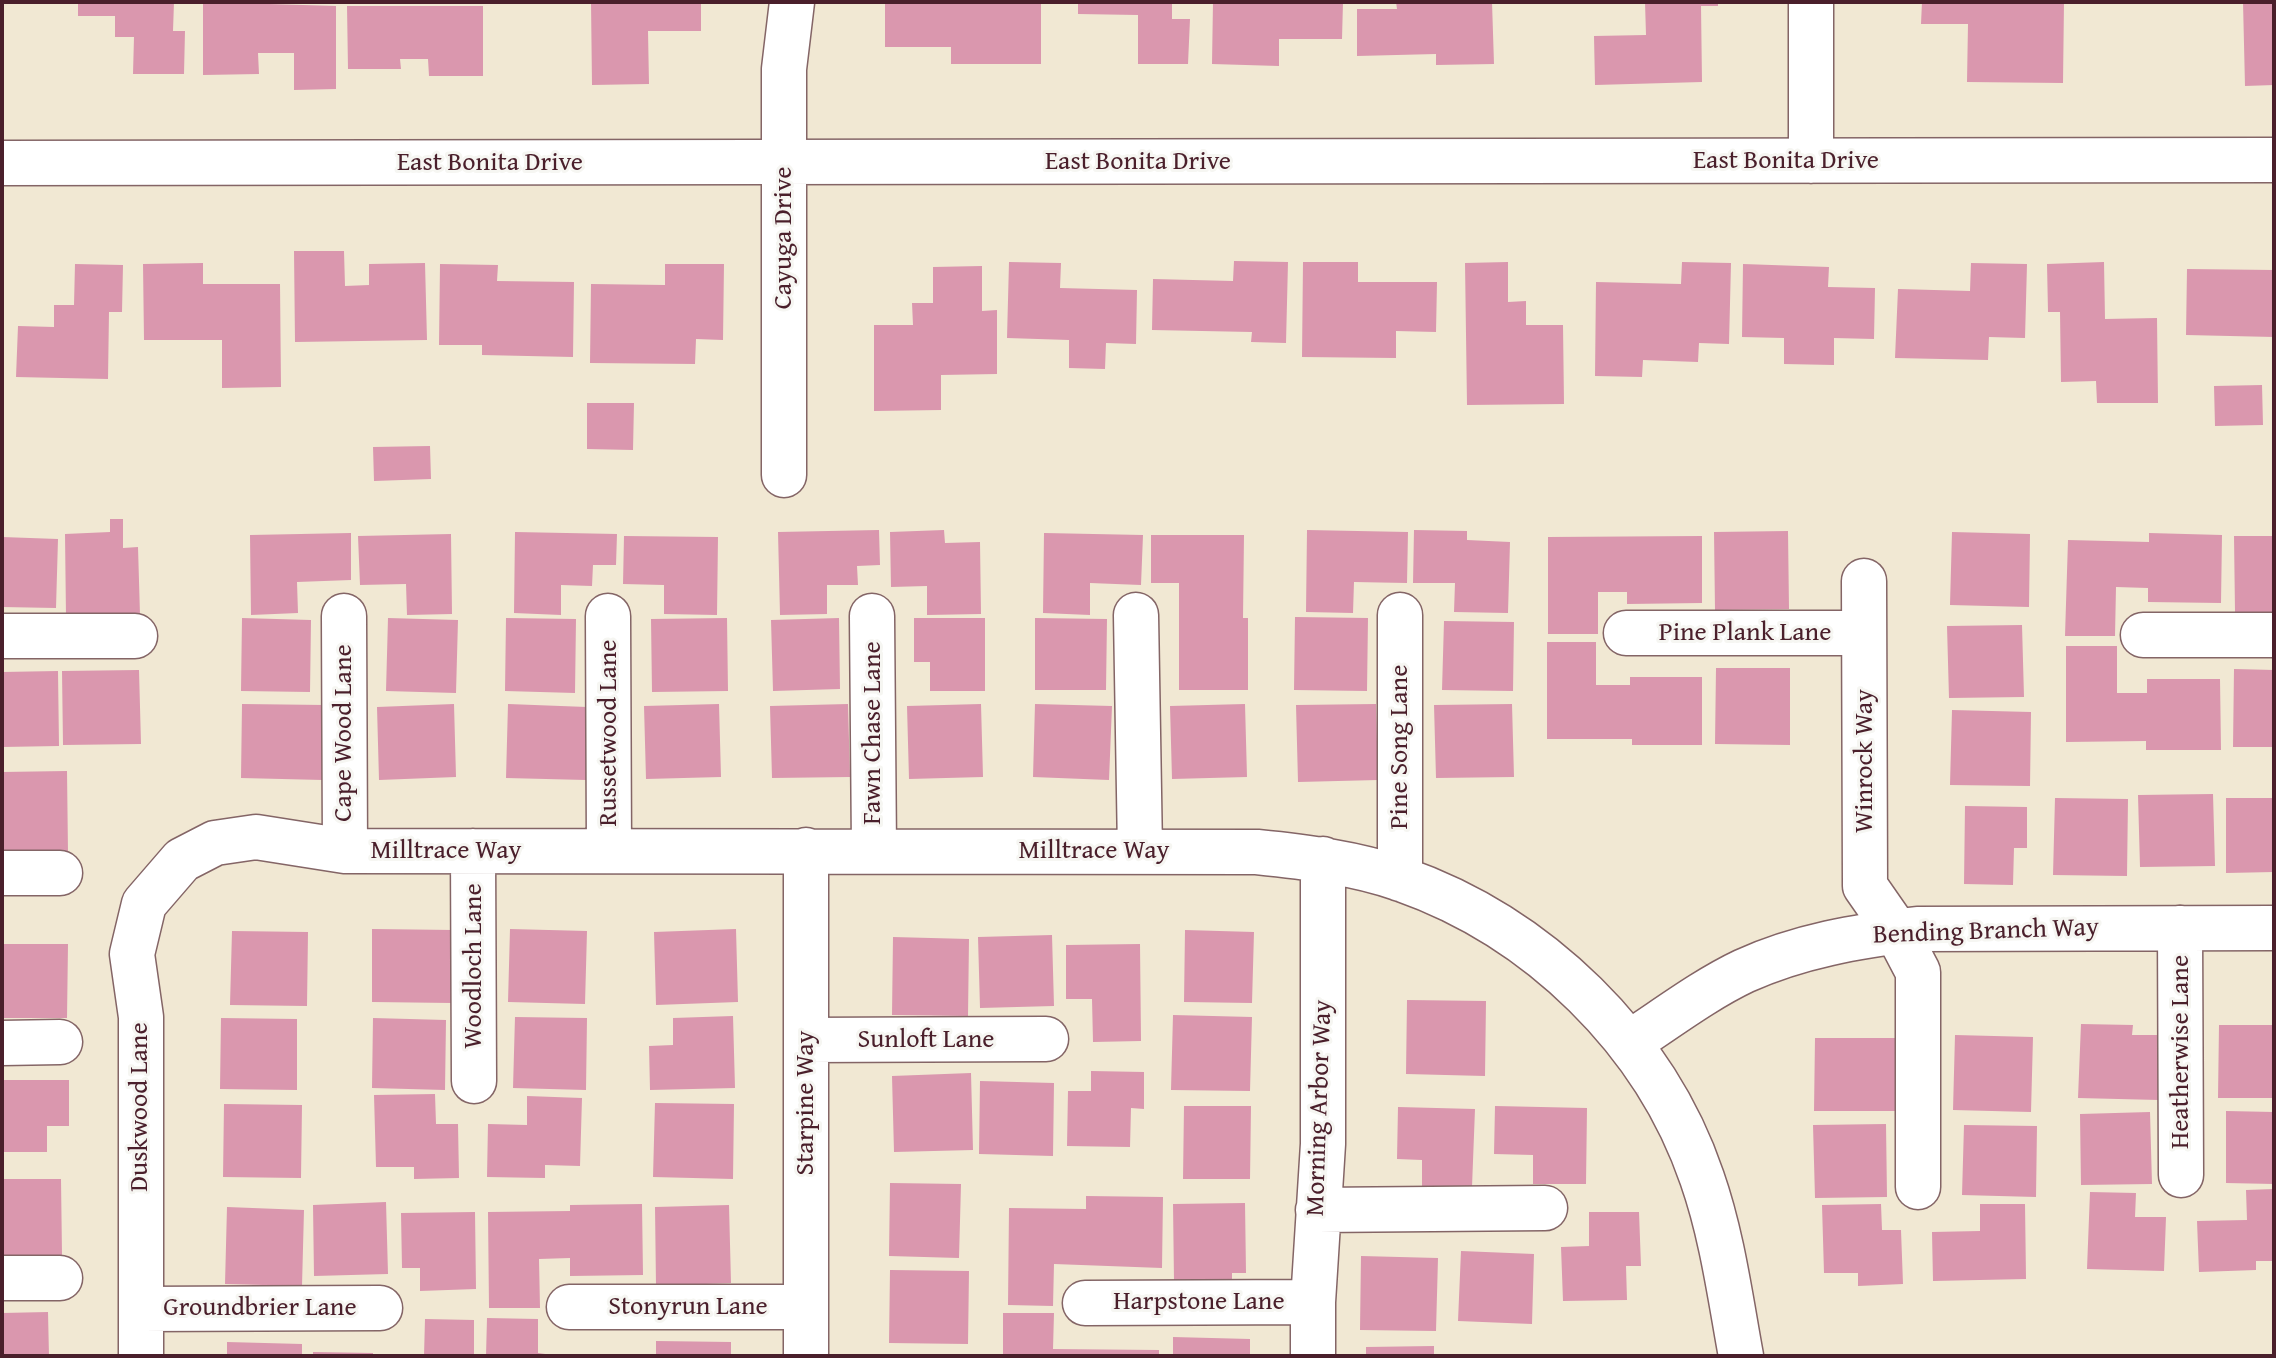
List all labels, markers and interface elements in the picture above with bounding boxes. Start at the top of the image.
street label: East Bonita Drive [1693,145,1879,177]
street label: East Bonita Drive [1045,146,1231,178]
street label: East Bonita Drive [397,147,583,179]
street label: Cayuga Drive [768,167,800,309]
street label: Pine Plank Lane [1659,617,1831,649]
street label: Russetwood Lane [593,639,625,827]
street label: Fawn Chase Lane [857,641,889,825]
street label: Cape Wood Lane [328,644,360,822]
street label: Pine Song Lane [1384,665,1416,829]
street label: Winrock Way [1849,689,1881,833]
street label: Milltrace Way [371,835,521,867]
street label: Milltrace Way [1019,835,1169,867]
street label: Woodloch Lane [458,883,490,1049]
street label: Bending Branch Way [1873,912,2099,952]
street label: Heatherwise Lane [2165,955,2197,1149]
street label: Morning Arbor Way [1301,999,1339,1217]
street label: Duskwood Lane [124,1022,156,1192]
street label: Sunloft Lane [858,1024,994,1056]
street label: Starpine Way [790,1030,822,1176]
street label: Harpstone Lane [1113,1286,1285,1318]
street label: Stonyrun Lane [608,1291,768,1323]
street label: Groundbrier Lane [163,1292,357,1324]

